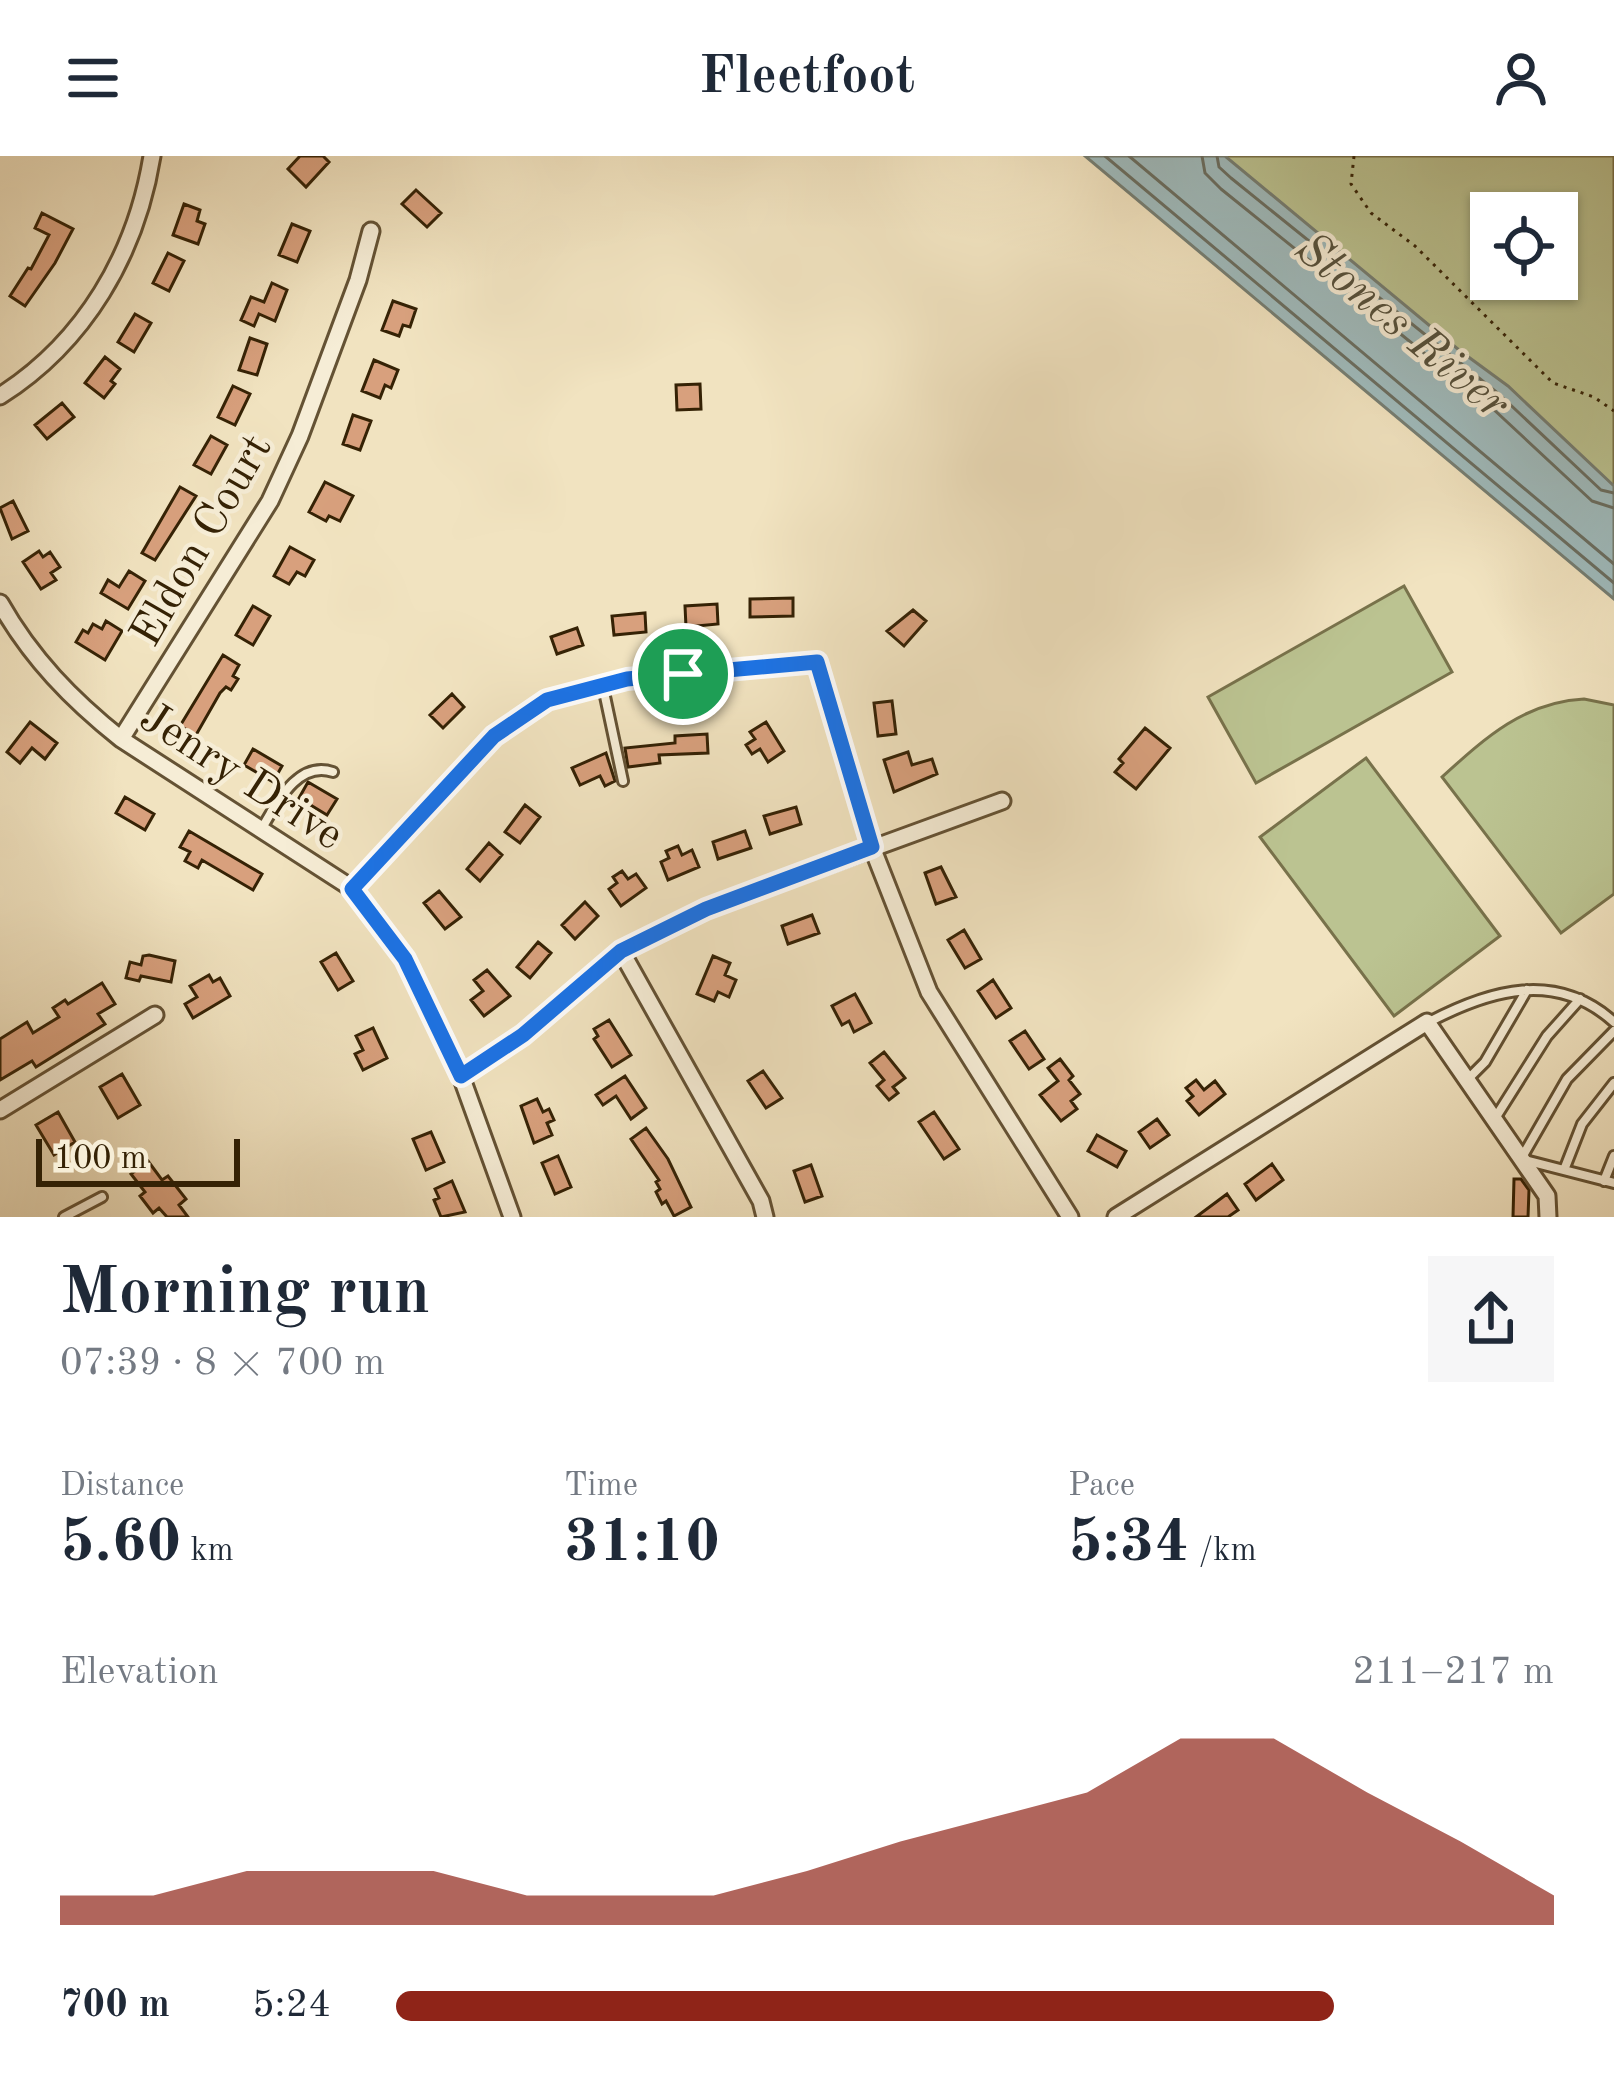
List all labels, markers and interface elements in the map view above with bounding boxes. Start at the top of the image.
icon: menu [60,45,126,111]
icon: person [1488,45,1554,111]
text: Fleetfoot [699,51,915,105]
map controls [1470,192,1578,300]
button: locate [1470,192,1578,300]
water label: Stones River [1286,225,1518,430]
street label: Eldon Court [124,428,282,655]
pin [632,623,734,725]
icon: arrive [650,641,716,707]
street label: Jenry Drive [131,696,350,860]
scale bar [36,1133,240,1186]
text: 100 m [54,1143,147,1176]
button: share [1428,1256,1554,1382]
text: Morning run [60,1262,430,1328]
text: 07:39 · 8 × 700 m [60,1344,385,1383]
text: Distance [60,1470,184,1503]
text: Time [564,1470,638,1503]
text: Pace [1068,1470,1135,1503]
text: 5.60 [60,1514,181,1574]
text: 31:10 [564,1514,720,1574]
text: 5:34 [1068,1514,1189,1574]
text: km [181,1535,234,1568]
text: /km [1189,1535,1257,1568]
text: Elevation [60,1653,219,1692]
text: 211–217 m [1352,1653,1554,1692]
text: 700 m [60,1986,170,2025]
text: 5:24 [252,1986,331,2025]

